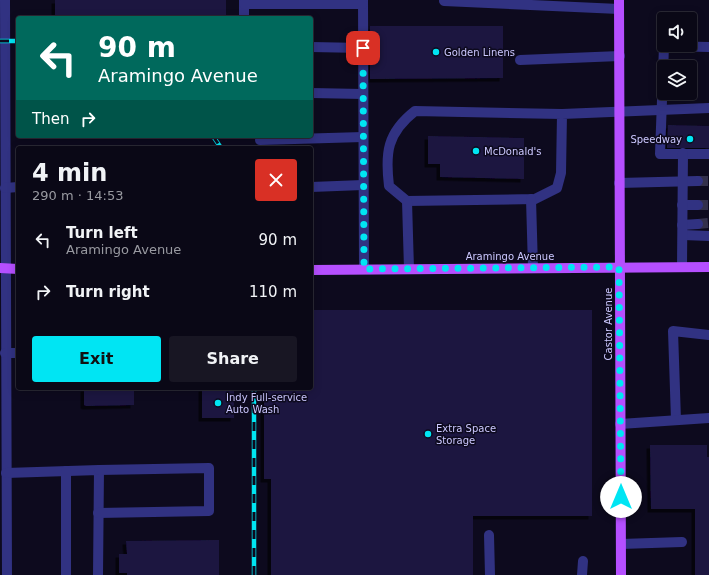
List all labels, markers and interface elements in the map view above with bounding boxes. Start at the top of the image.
map controls [657,12,697,100]
button: sound [657,12,697,52]
text: 90 m [98,31,176,64]
pin [346,31,380,65]
icon: left [32,32,84,84]
icon: arrive [352,37,374,59]
marker: Golden Linens [431,47,441,57]
place label: Golden Linens [444,47,515,58]
button: layers [657,60,697,100]
text: Aramingo Avenue [98,65,258,86]
icon: right [77,108,99,130]
text: Then [32,110,69,128]
place label: Speedway [630,134,682,145]
marker: Speedway [685,134,695,144]
marker: McDonald's [471,146,481,156]
place label: McDonald's [484,146,542,157]
text: 4 min [32,159,107,187]
button: close [255,159,297,201]
text: 290 m · 14:53 [32,188,123,203]
text: Turn left [66,224,138,242]
icon: left [32,229,54,251]
text: 90 m [259,231,297,249]
text: Aramingo Avenue [66,242,181,257]
street label: Aramingo Avenue [466,251,554,262]
icon: right [32,281,54,303]
text: Turn right [66,283,150,301]
text: 110 m [249,283,297,301]
street label: Castor Avenue [603,288,614,360]
button: Exit [32,336,161,382]
button: Share [169,336,297,382]
place label: Indy Full-service Auto Wash [226,392,307,415]
marker: Indy Full-service Auto Wash [213,398,223,408]
place label: Extra Space Storage [436,423,496,446]
marker: Extra Space Storage [423,429,433,439]
position arrow [600,476,642,518]

